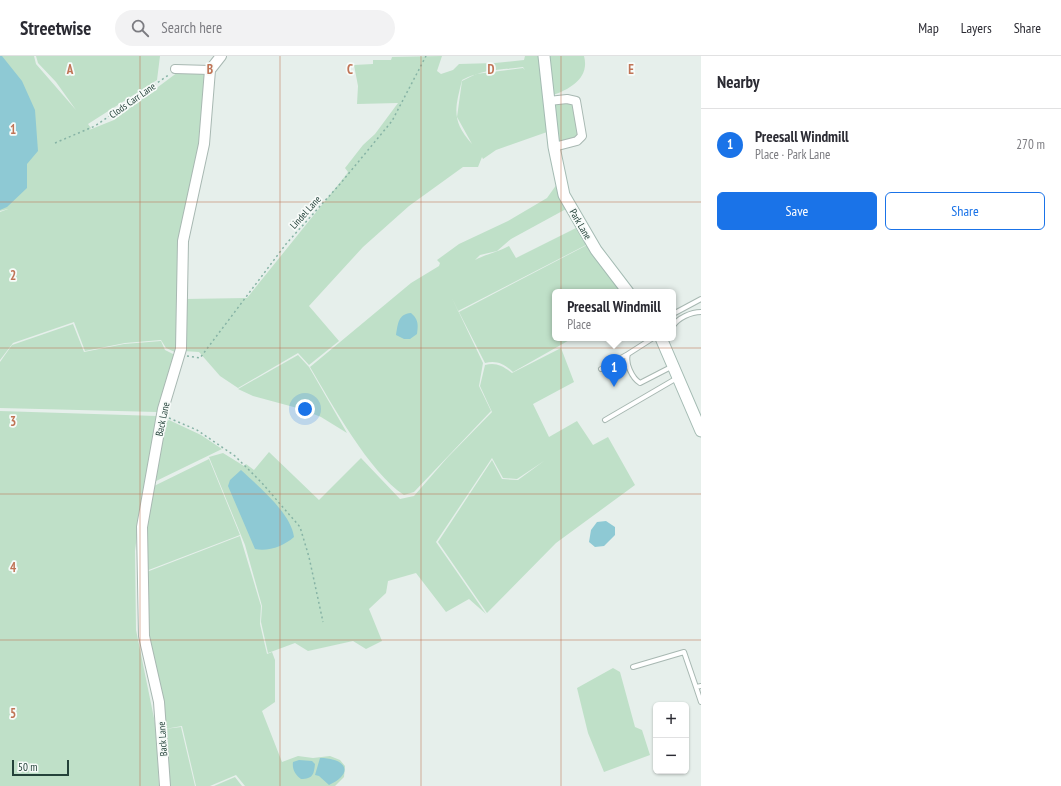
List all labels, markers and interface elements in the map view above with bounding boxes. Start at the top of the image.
search box [115,10,395,46]
text: Streetwise [20,16,91,40]
icon: search [129,17,151,39]
text: Search here [161,18,222,37]
text: Map [918,19,939,37]
text: Layers [961,19,992,37]
text: Share [1014,19,1041,37]
text: A [66,61,74,78]
text: B [207,61,213,78]
text: C [347,61,353,78]
text: D [488,61,495,78]
text: E [628,61,634,78]
text: Nearby [717,71,760,93]
street label: Clods Carr Lane [107,80,158,121]
text: 1 [10,121,16,138]
text: Preesall Windmill [755,127,849,146]
text: 1 [727,136,733,153]
text: 270 m [1016,136,1045,153]
text: Place · Park Lane [755,146,830,163]
button: Save [717,192,877,230]
button: Share [885,192,1045,230]
street label: Lindel Lane [287,193,324,232]
street label: Park Lane [567,207,595,242]
text: 2 [10,267,16,284]
popup [552,289,676,341]
text: Preesall Windmill [567,297,661,316]
text: Place [567,316,591,333]
pin: 1 [601,354,627,387]
your location [295,399,315,419]
street label: Back Lane [153,401,172,437]
text: 3 [10,413,16,430]
text: 4 [10,559,17,576]
map controls [653,702,689,774]
button: + [653,702,689,738]
text: 5 [10,705,16,722]
street label: Back Lane [155,721,170,757]
button: − [653,738,689,774]
scale bar [12,758,69,777]
text: 50 m [18,760,37,774]

